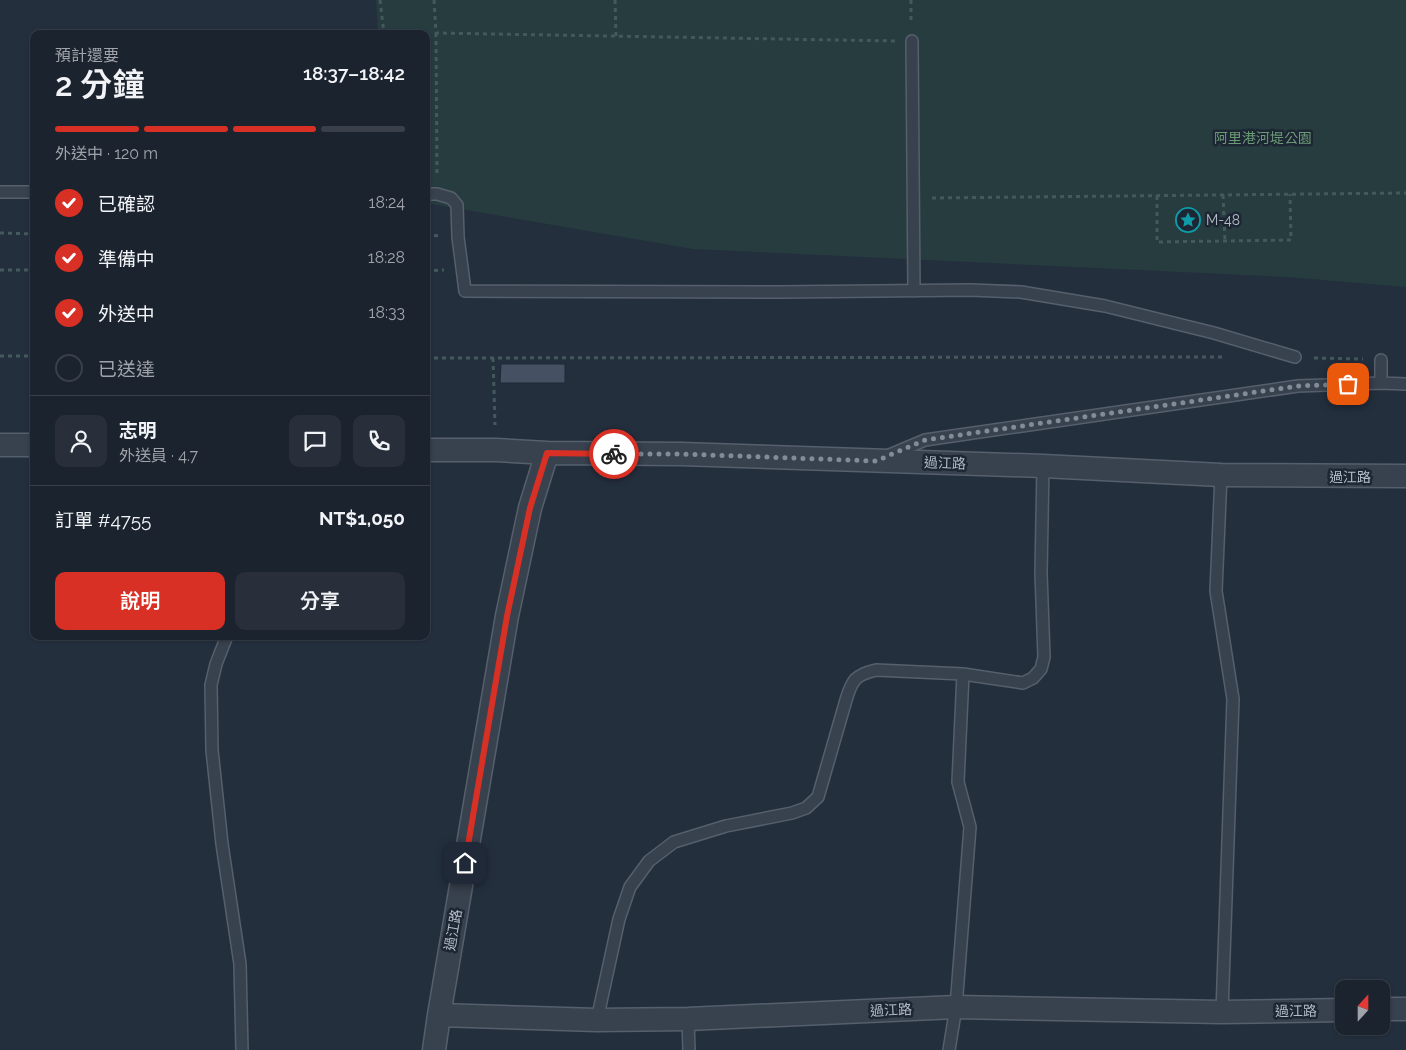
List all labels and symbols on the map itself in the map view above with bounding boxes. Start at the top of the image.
park label: 阿里港河堤公園 [1214,130,1312,146]
place icon: M-48 [1175,207,1201,233]
place label: M-48 [1206,212,1240,228]
pin [1327,363,1369,405]
courier [589,429,639,479]
street label: 過江路 [924,454,966,472]
street label: 過江路 [1329,469,1371,485]
pin [444,842,486,884]
street label: 過江路 [441,908,465,952]
north arrow [1335,980,1390,1035]
street label: 過江路 [870,1001,912,1019]
street label: 過江路 [1275,1003,1317,1019]

